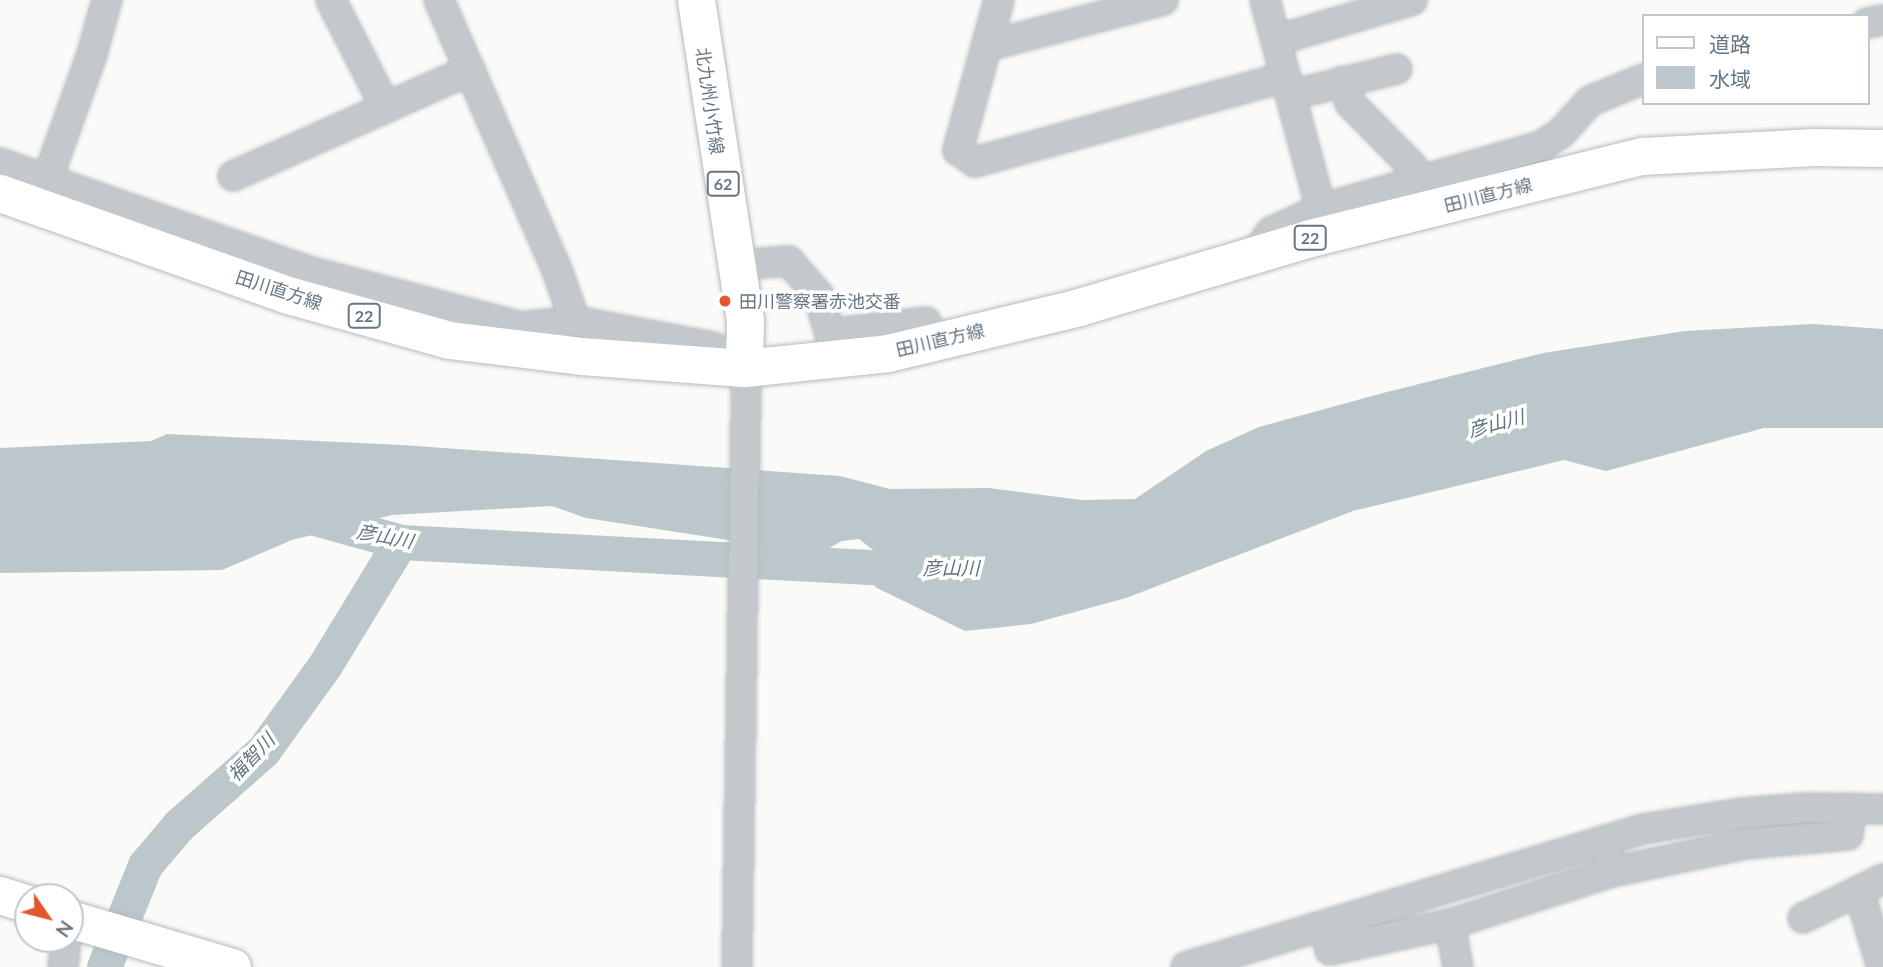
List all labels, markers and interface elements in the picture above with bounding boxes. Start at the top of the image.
legend [1642,14,1869,105]
text: 道路 [1709,31,1751,56]
street label: 北九州小竹線 [692,46,728,156]
text: 水域 [1709,66,1751,91]
road number: 62 [706,172,740,196]
street label: 田川直方線 [1442,174,1534,216]
road number: 22 [1292,226,1328,250]
street label: 田川直方線 [233,266,325,314]
place label: 田川警察署赤池交番 [739,290,901,312]
marker: 田川警察署赤池交番 [717,293,733,309]
road number: 22 [346,304,382,328]
street label: 田川直方線 [894,319,986,361]
water label: 彦山川 [1466,405,1526,441]
water label: 彦山川 [355,519,415,553]
water label: 彦山川 [923,557,979,579]
water label: 福智川 [223,729,279,785]
north arrow [14,883,84,953]
text: N [51,917,79,942]

